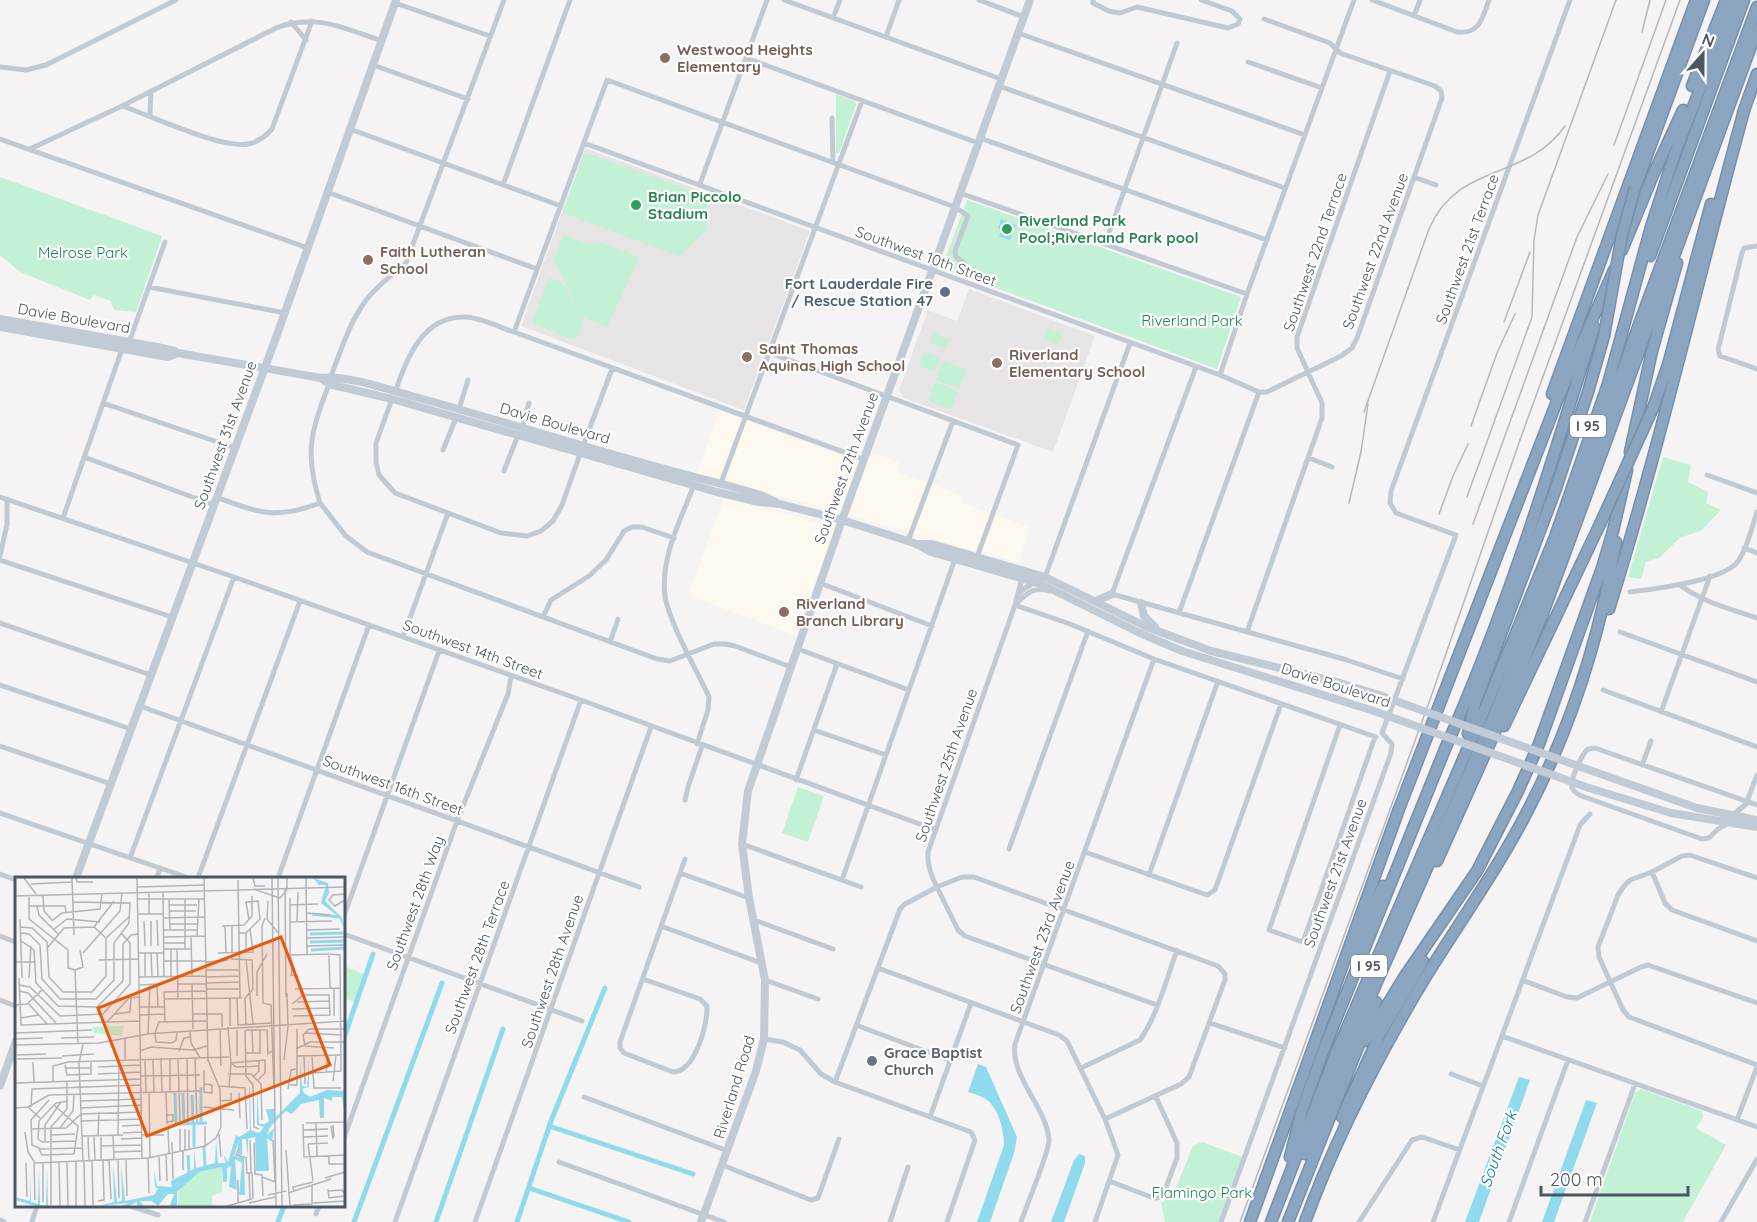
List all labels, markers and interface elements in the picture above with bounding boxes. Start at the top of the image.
north arrow [1673,24,1733,84]
text: N [1699,29,1717,51]
place label: Westwood Heights Elementary [677,40,813,76]
marker: Westwood Heights Elementary [658,51,672,65]
street label: Southwest 22nd Terrace [1279,170,1351,334]
street label: Southwest 22nd Avenue [1338,170,1412,332]
street label: Southwest 21st Terrace [1431,171,1503,327]
place label: Brian Piccolo Stadium [648,187,741,223]
marker: Brian Piccolo Stadium [629,198,643,212]
place label: Riverland Park Pool;Riverland Park pool [1019,211,1199,247]
street label: Southwest 10th Street [853,222,999,290]
marker: Riverland Park Pool;Riverland Park pool [1000,222,1014,236]
place label: Faith Lutheran School [380,242,486,278]
park label: Melrose Park [38,243,128,262]
marker: Faith Lutheran School [361,253,375,267]
place label: Fort Lauderdale Fire / Rescue Station 47 [785,274,933,310]
marker: Fort Lauderdale Fire / Rescue Station 47 [938,285,952,299]
street label: Davie Boulevard [16,299,132,337]
park label: Riverland Park [1141,311,1243,330]
place label: Saint Thomas Aquinas High School [759,339,905,375]
place label: Riverland Elementary School [1009,345,1145,381]
marker: Saint Thomas Aquinas High School [740,350,754,364]
marker: Riverland Elementary School [990,356,1004,370]
street label: Southwest 31st Avenue [189,358,261,512]
street label: Southwest 27th Avenue [810,389,882,547]
street label: Davie Boulevard [498,398,612,448]
road number: I 95 [1570,415,1606,437]
place label: Riverland Branch Library [796,594,904,630]
marker: Riverland Branch Library [777,605,791,619]
street label: Southwest 14th Street [400,615,546,683]
street label: Davie Boulevard [1279,658,1393,712]
street label: Southwest 25th Avenue [911,686,981,844]
street label: Southwest 16th Street [320,751,466,819]
street label: Southwest 21st Avenue [1299,796,1371,950]
street label: Southwest 28th Way [382,833,448,973]
street label: Southwest 23rd Avenue [1005,858,1079,1016]
inset map [15,877,345,1207]
street label: Southwest 28th Terrace [440,878,514,1036]
street label: Southwest 28th Avenue [517,892,587,1050]
road number: I 95 [1351,955,1387,977]
street label: Riverland Road [709,1033,759,1141]
place label: Grace Baptist Church [884,1043,983,1079]
marker: Grace Baptist Church [865,1054,879,1068]
water label: South Fork [1475,1107,1522,1190]
scale bar [1541,1159,1688,1197]
text: 200 m [1550,1168,1603,1191]
park label: Flamingo Park [1152,1183,1252,1202]

